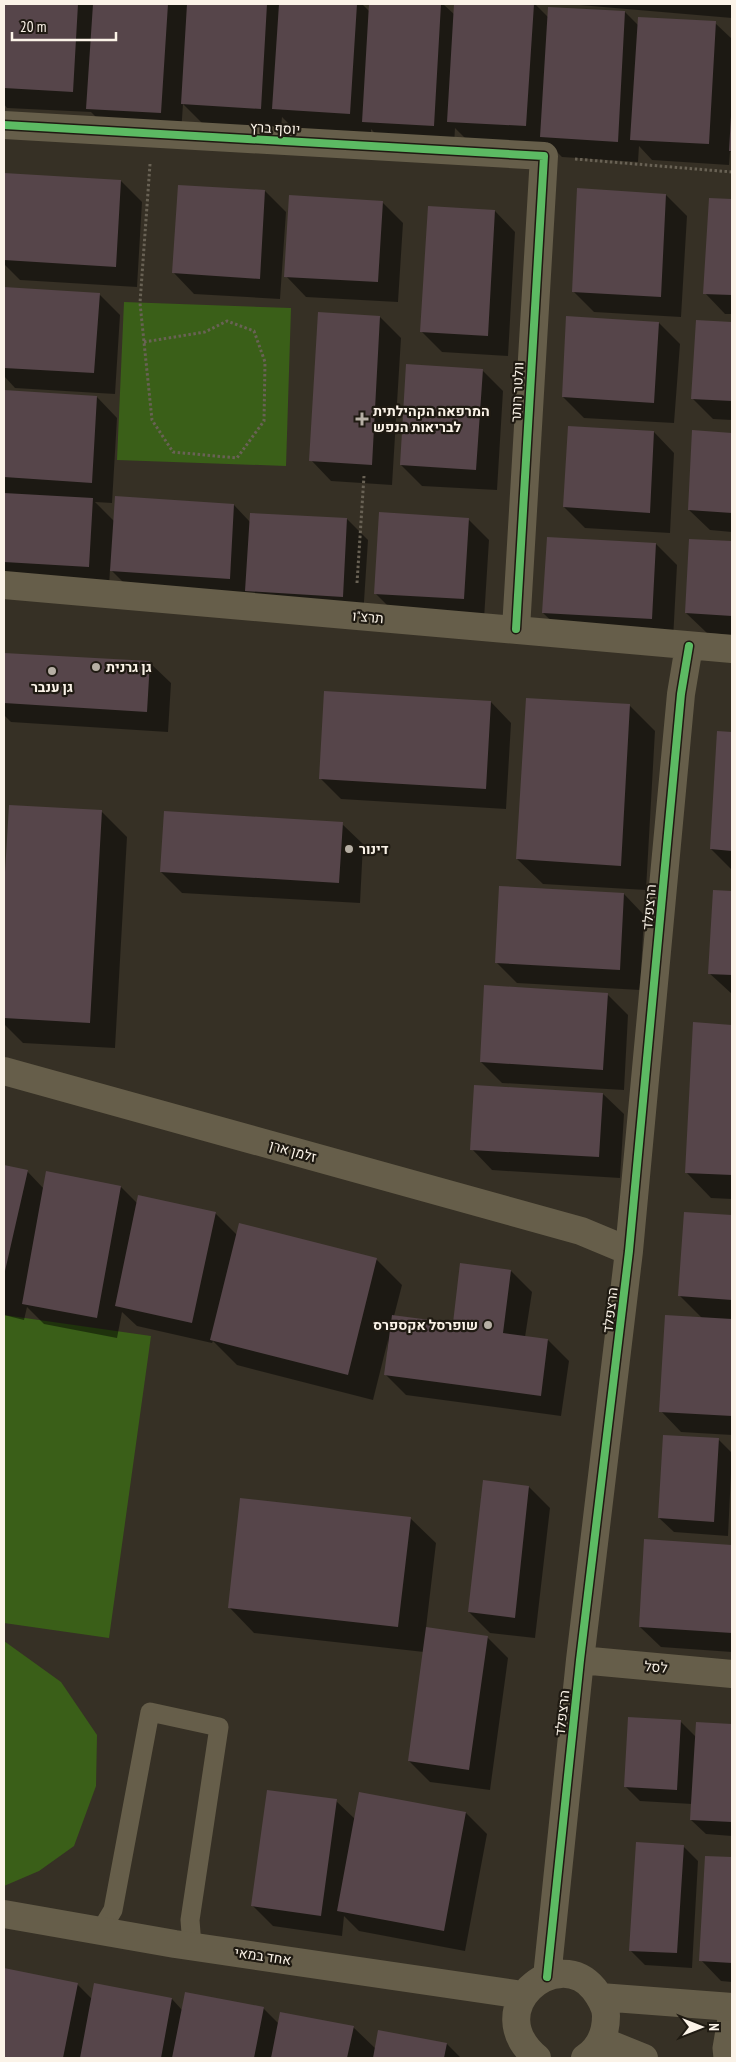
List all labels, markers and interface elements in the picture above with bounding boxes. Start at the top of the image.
scale bar [12,10,116,42]
text: 20 m [20,17,46,36]
street label: יוסף ברץ [249,118,301,138]
street label: וולטר רותר [506,361,528,423]
place label: המרפאה הקהילתית לבריאות הנפש [373,402,490,436]
marker: המרפאה הקהילתית לבריאות הנפש [355,412,369,426]
street label: תרצ"ו [352,607,384,627]
place label: גן גרנית [106,658,152,676]
marker: גן גרנית [90,661,102,673]
marker: גן ענבר [46,665,58,677]
place label: גן ענבר [31,678,73,696]
place label: דינור [359,840,389,858]
marker: דינור [343,843,355,855]
street label: הרצפלד [638,883,660,931]
street label: זלמן ארן [267,1136,319,1166]
street label: הרצפלד [598,1286,622,1334]
place label: שופרסל אקספרס [373,1316,478,1334]
marker: שופרסל אקספרס [482,1319,494,1331]
street label: לסל [644,1657,668,1677]
street label: הרצפלד [551,1689,573,1737]
street label: אחד במאי [233,1943,293,1969]
north arrow [676,2002,726,2052]
text: N [705,2023,723,2031]

